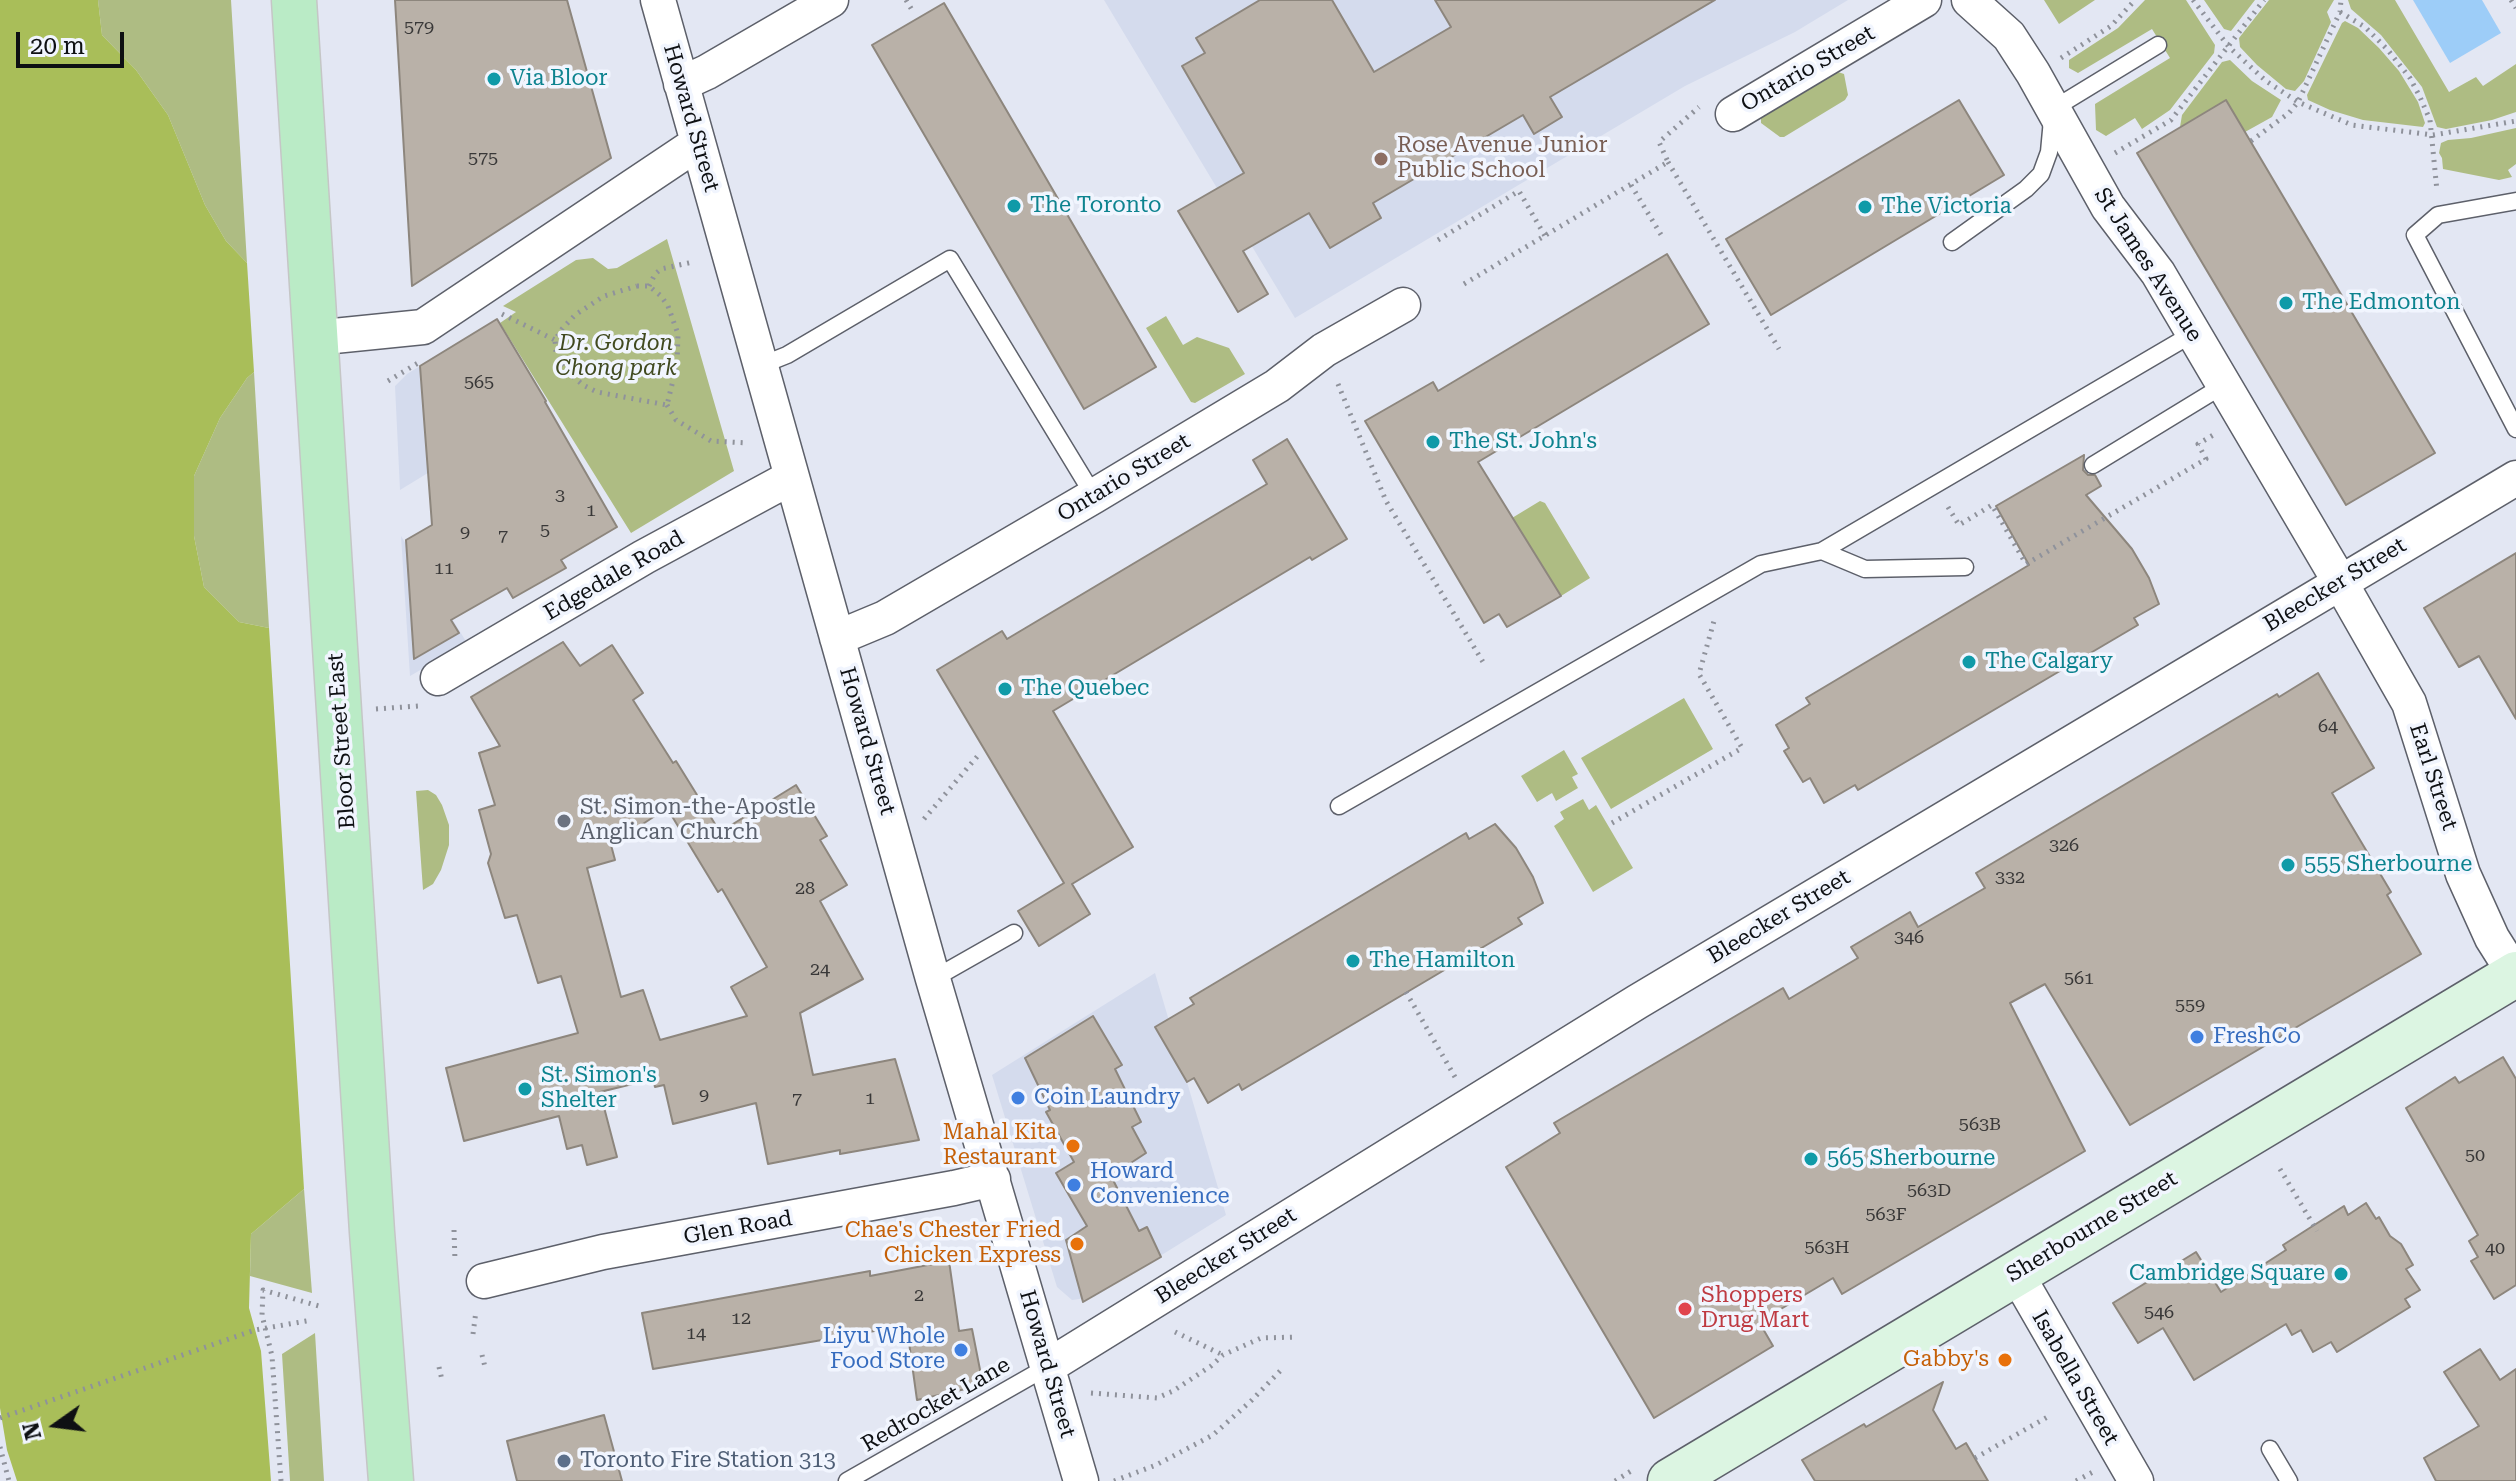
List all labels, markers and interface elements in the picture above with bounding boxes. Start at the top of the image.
scale bar [20,16,128,66]
house number: 579 [404,17,434,39]
street label: Ontario Street [1736,20,1880,118]
text: 20 m [30,32,85,60]
street label: Howard Street [657,41,725,195]
place label: Via Bloor [510,66,607,92]
marker: Via Bloor [485,70,503,88]
place label: Rose Avenue Junior Public School [1397,133,1607,184]
house number: 575 [468,148,498,170]
marker: Rose Avenue Junior Public School [1372,150,1390,168]
street label: St James Avenue [2088,183,2208,347]
place label: The Toronto [1030,193,1161,219]
place label: The Victoria [1881,194,2012,220]
marker: The Toronto [1005,197,1023,215]
marker: The Victoria [1856,198,1874,216]
place label: The Edmonton [2302,290,2460,316]
marker: The Edmonton [2277,294,2295,312]
park label: Dr. Gordon Chong park [555,331,677,382]
house number: 565 [464,372,494,394]
street label: Ontario Street [1053,428,1195,528]
place label: The St. John's [1449,429,1597,455]
marker: The St. John's [1424,433,1442,451]
house number: 3 [555,485,565,507]
house number: 1 [586,500,596,522]
house number: 5 [540,520,550,542]
house number: 9 [460,522,470,544]
street label: Edgedale Road [539,525,689,627]
house number: 7 [498,526,508,548]
street label: Bleecker Street [2259,532,2411,638]
house number: 11 [434,558,454,580]
place label: The Calgary [1985,649,2113,675]
street label: Bloor Street East [323,652,361,830]
marker: The Calgary [1960,653,1978,671]
street label: Howard Street [833,664,901,818]
place label: The Quebec [1021,676,1149,702]
marker: The Quebec [996,680,1014,698]
house number: 64 [2318,716,2338,738]
street label: Earl Street [2403,720,2463,834]
place label: St. Simon-the-Apostle Anglican Church [580,795,816,846]
marker: St. Simon-the-Apostle Anglican Church [555,812,573,830]
house number: 326 [2049,835,2079,857]
place label: 555 Sherbourne [2304,852,2472,878]
marker: 555 Sherbourne [2279,856,2297,874]
street label: Bleecker Street [1703,864,1855,970]
house number: 332 [1995,867,2025,889]
house number: 28 [795,878,815,900]
house number: 346 [1894,927,1924,949]
place label: The Hamilton [1369,948,1515,974]
marker: The Hamilton [1344,952,1362,970]
house number: 24 [810,959,830,981]
house number: 561 [2064,968,2094,990]
house number: 559 [2175,995,2205,1017]
place label: FreshCo [2213,1024,2301,1050]
marker: FreshCo [2188,1028,2206,1046]
place label: St. Simon's Shelter [541,1063,657,1114]
marker: St. Simon's Shelter [516,1080,534,1098]
house number: 9 [699,1085,709,1107]
place label: Coin Laundry [1034,1085,1180,1111]
house number: 1 [865,1088,875,1110]
house number: 7 [792,1089,802,1111]
marker: Coin Laundry [1009,1089,1027,1107]
house number: 563B [1959,1114,2001,1136]
place label: Mahal Kita Restaurant [943,1120,1057,1172]
marker: Mahal Kita Restaurant [1064,1137,1082,1155]
house number: 50 [2465,1145,2485,1167]
place label: 565 Sherbourne [1827,1146,1995,1172]
marker: 565 Sherbourne [1802,1150,1820,1168]
place label: Howard Convenience [1090,1159,1230,1210]
street label: Sherbourne Street [2002,1166,2182,1288]
marker: Howard Convenience [1065,1176,1083,1194]
house number: 563D [1907,1180,1951,1202]
street label: Bleecker Street [1151,1202,1301,1310]
house number: 563F [1865,1204,1907,1226]
street label: Glen Road [682,1205,794,1251]
place label: Chae's Chester Fried Chicken Express [845,1218,1061,1270]
marker: Chae's Chester Fried Chicken Express [1068,1235,1086,1253]
house number: 563H [1804,1237,1850,1259]
house number: 40 [2485,1238,2505,1260]
place label: Cambridge Square [2129,1261,2325,1287]
marker: Cambridge Square [2332,1265,2350,1283]
place label: Shoppers Drug Mart [1701,1283,1809,1334]
house number: 2 [914,1285,924,1307]
street label: Howard Street [1013,1287,1081,1441]
marker: Shoppers Drug Mart [1676,1300,1694,1318]
house number: 546 [2144,1302,2174,1324]
street label: Isabella Street [2026,1306,2124,1450]
house number: 12 [731,1308,751,1330]
house number: 14 [686,1323,706,1345]
place label: Liyu Whole Food Store [823,1324,945,1376]
marker: Liyu Whole Food Store [952,1341,970,1359]
place label: Gabby's [1903,1347,1989,1373]
marker: Gabby's [1996,1351,2014,1369]
street label: Redrocket Lane [857,1352,1015,1458]
north arrow [16,1385,96,1465]
text: N [18,1420,46,1442]
place label: Toronto Fire Station 313 [580,1448,836,1474]
marker: Toronto Fire Station 313 [555,1452,573,1470]

